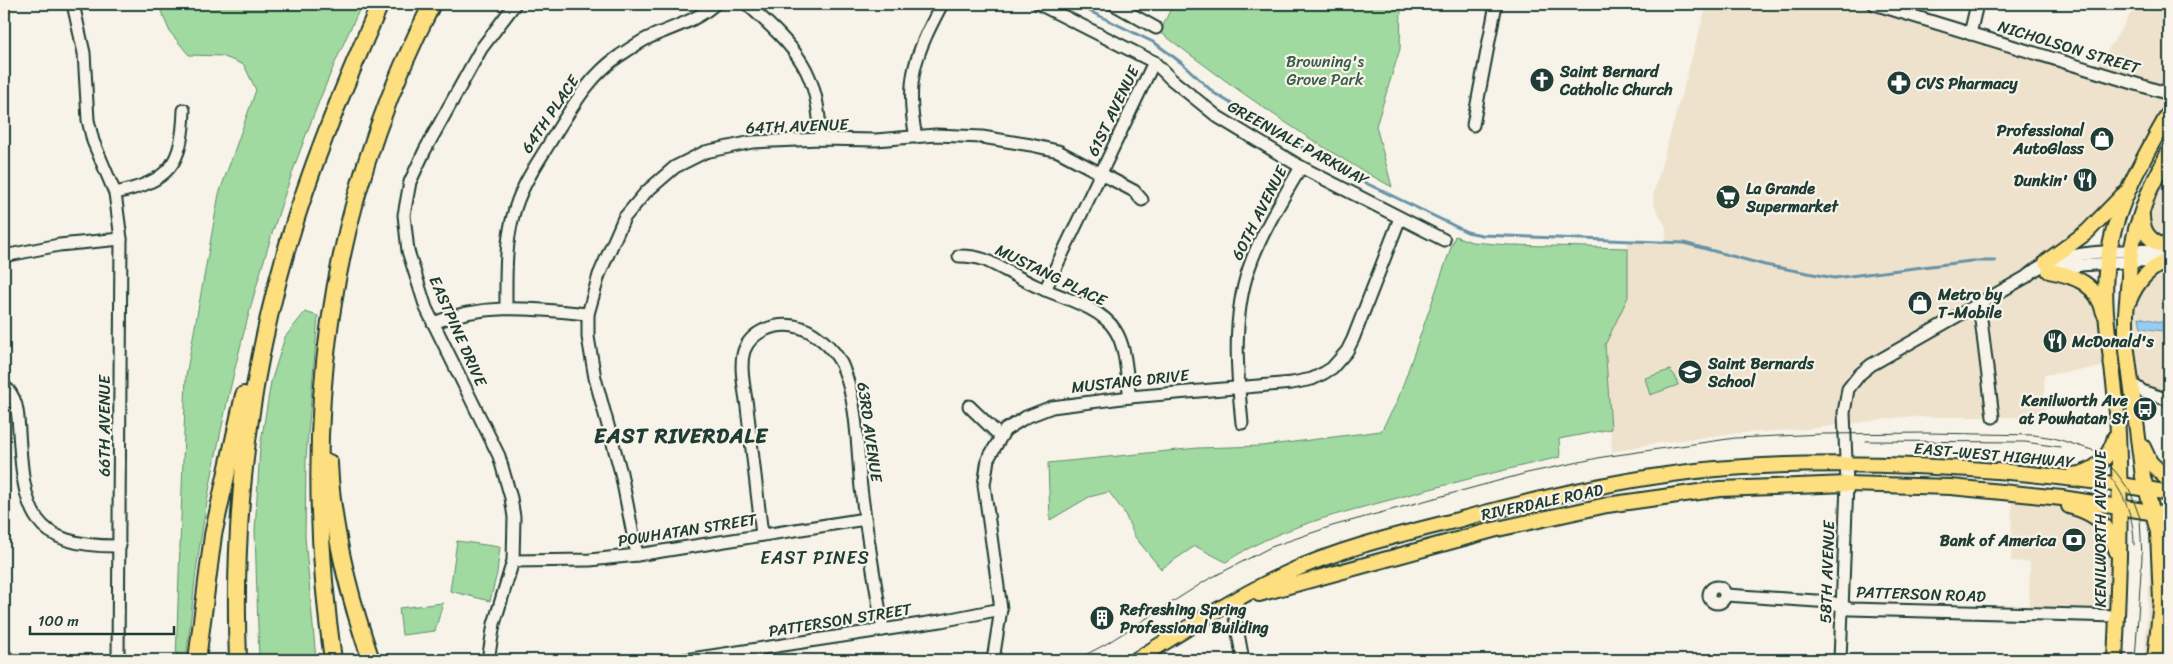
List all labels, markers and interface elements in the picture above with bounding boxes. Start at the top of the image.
street label: NICHOLSON STREET [1994,12,2145,83]
park label: Browning's Grove Park [1286,47,1365,94]
place label: Saint Bernard Catholic Church [1559,57,1673,104]
street label: 61ST AVENUE [1079,60,1148,161]
church icon: Saint Bernard Catholic Church [1529,67,1555,93]
street label: 64TH PLACE [513,68,588,159]
place label: CVS Pharmacy [1915,69,2018,98]
pharmacy icon: CVS Pharmacy [1886,70,1912,96]
street label: GREENVALE PARKWAY [1222,92,1375,194]
street label: 64TH AVENUE [745,110,850,142]
place label: Professional AutoGlass [1997,116,2085,163]
shop icon: Professional AutoGlass [2089,126,2115,152]
street label: 60TH AVENUE [1223,160,1296,265]
place label: Dunkin' [2014,166,2068,195]
restaurant icon: Dunkin' [2072,167,2098,193]
place label: La Grande Supermarket [1745,174,1839,221]
supermarket icon: La Grande Supermarket [1715,184,1741,210]
street label: MUSTANG PLACE [990,235,1113,315]
street label: EASTPINE DRIVE [421,271,496,392]
place label: Metro by T-Mobile [1937,280,2003,327]
shop icon: Metro by T-Mobile [1907,290,1933,316]
place label: McDonald's [2071,327,2154,356]
restaurant icon: McDonald's [2042,328,2068,354]
place label: Saint Bernards School [1707,349,1814,396]
school or university icon: Saint Bernards School [1677,359,1703,385]
street label: MUSTANG DRIVE [1070,360,1191,402]
street label: 66TH AVENUE [90,374,119,477]
street label: 63RD AVENUE [849,380,891,485]
place label: Kenilworth Ave at Powhatan St [2018,386,2130,433]
bus stop icon: Kenilworth Ave at Powhatan St [2132,396,2158,422]
district label: EAST RIVERDALE [594,417,769,455]
street label: EAST-WEST HIGHWAY [1913,434,2076,477]
street label: KENILWORTH AVENUE [2086,449,2115,608]
street label: RIVERDALE ROAD [1478,475,1606,529]
street label: POWHATAN STREET [616,505,759,555]
street label: 58TH AVENUE [1811,519,1843,624]
place label: Bank of America [1940,526,2057,555]
bank icon: Bank of America [2061,527,2087,553]
district label: EAST PINES [760,542,870,574]
street label: PATTERSON ROAD [1856,577,1987,611]
street label: PATTERSON STREET [766,594,915,646]
place label: Refreshing Spring Professional Building [1119,595,1270,642]
scale bar [30,604,174,636]
building icon: Refreshing Spring Professional Building [1089,605,1115,631]
text: 100 m [38,608,79,634]

